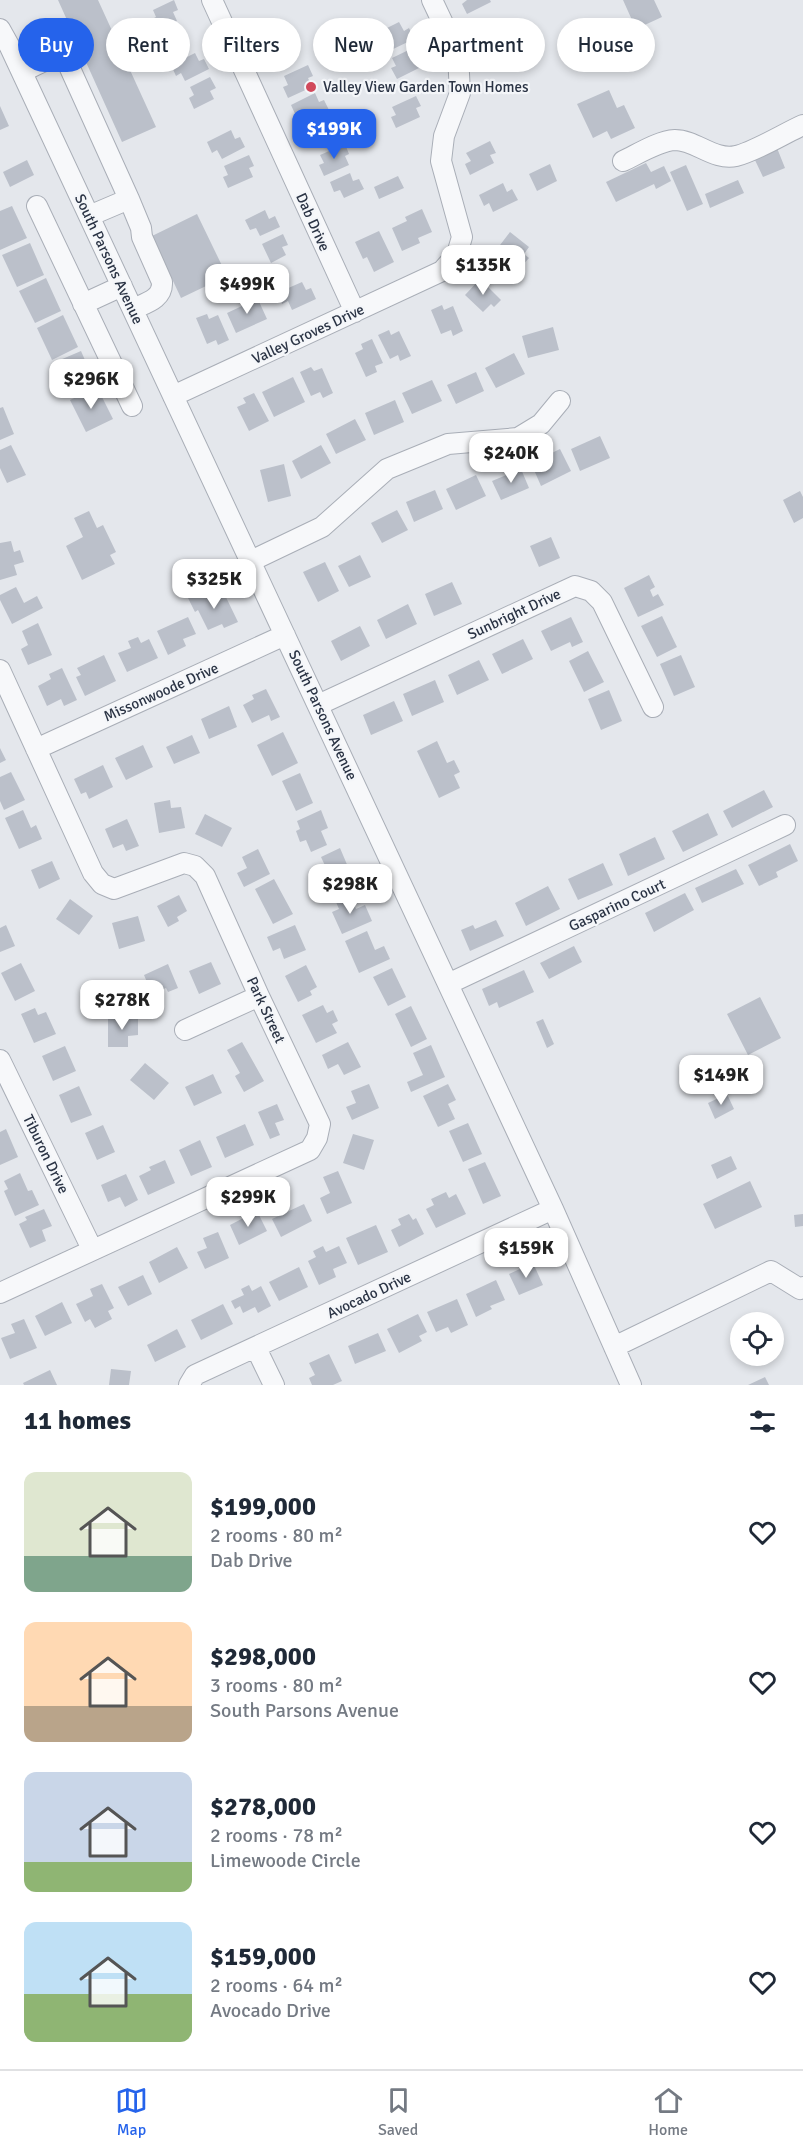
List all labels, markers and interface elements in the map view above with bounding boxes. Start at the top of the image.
chip: Buy [18,18,94,72]
chip: Rent [106,18,190,72]
chip: Filters [202,18,301,72]
chip: New [313,18,394,72]
chip: Apartment [406,18,545,72]
chip: House [557,18,655,72]
place label: Valley View Garden Town Homes [323,78,529,96]
marker: Valley View Garden Town Homes [304,80,318,94]
pin: $199K [292,109,376,160]
text: $199K [306,116,362,141]
street label: Dab Drive [292,190,334,254]
street label: South Parsons Avenue [71,191,147,327]
pin: $135K [441,245,525,296]
text: $135K [455,252,511,277]
pin: $499K [205,264,289,315]
text: $499K [219,271,275,296]
street label: Valley Groves Drive [249,300,367,368]
pin: $296K [49,359,133,410]
text: $296K [63,366,119,391]
pin: $240K [469,433,553,484]
text: $240K [483,440,539,465]
pin: $325K [172,559,256,610]
text: $325K [186,566,242,591]
street label: Sunbright Drive [465,585,563,643]
street label: South Parsons Avenue [285,647,361,783]
street label: Missonwoode Drive [101,659,221,725]
pin: $298K [308,864,392,915]
text: $298K [322,871,378,896]
street label: Gasparino Court [566,875,668,935]
street label: Park Street [243,974,289,1046]
pin: $278K [80,980,164,1031]
text: $278K [94,987,150,1012]
pin: $149K [679,1055,763,1106]
text: $149K [693,1062,749,1087]
street label: Tiburon Drive [19,1112,73,1196]
pin: $299K [206,1177,290,1228]
text: $299K [220,1184,276,1209]
pin: $159K [484,1228,568,1279]
text: $159K [498,1235,554,1260]
street label: Avocado Drive [324,1268,414,1322]
map controls [730,1312,784,1366]
button: locate [730,1312,784,1366]
text: 11 homes [24,1405,131,1437]
icon: filters [746,1405,779,1438]
text: $199,000 [210,1491,316,1523]
icon: home [72,1496,144,1568]
icon: heart [746,1516,779,1549]
text: 2 rooms · 80 m² [210,1523,343,1548]
text: Dab Drive [210,1548,293,1573]
text: $298,000 [210,1641,316,1673]
icon: home [72,1646,144,1718]
icon: heart [746,1666,779,1699]
text: 3 rooms · 80 m² [210,1673,343,1698]
text: South Parsons Avenue [210,1698,399,1723]
text: $278,000 [210,1791,316,1823]
icon: home [72,1796,144,1868]
icon: heart [746,1816,779,1849]
text: 2 rooms · 78 m² [210,1823,343,1848]
text: Limewoode Circle [210,1848,361,1873]
text: $159,000 [210,1941,316,1973]
icon: home [72,1946,144,2018]
icon: heart [746,1966,779,1999]
text: 2 rooms · 64 m² [210,1973,343,1998]
text: Avocado Drive [210,1998,331,2023]
tab: Map [115,2084,148,2140]
tab: Saved [378,2084,418,2140]
tab: Home [648,2084,688,2140]

